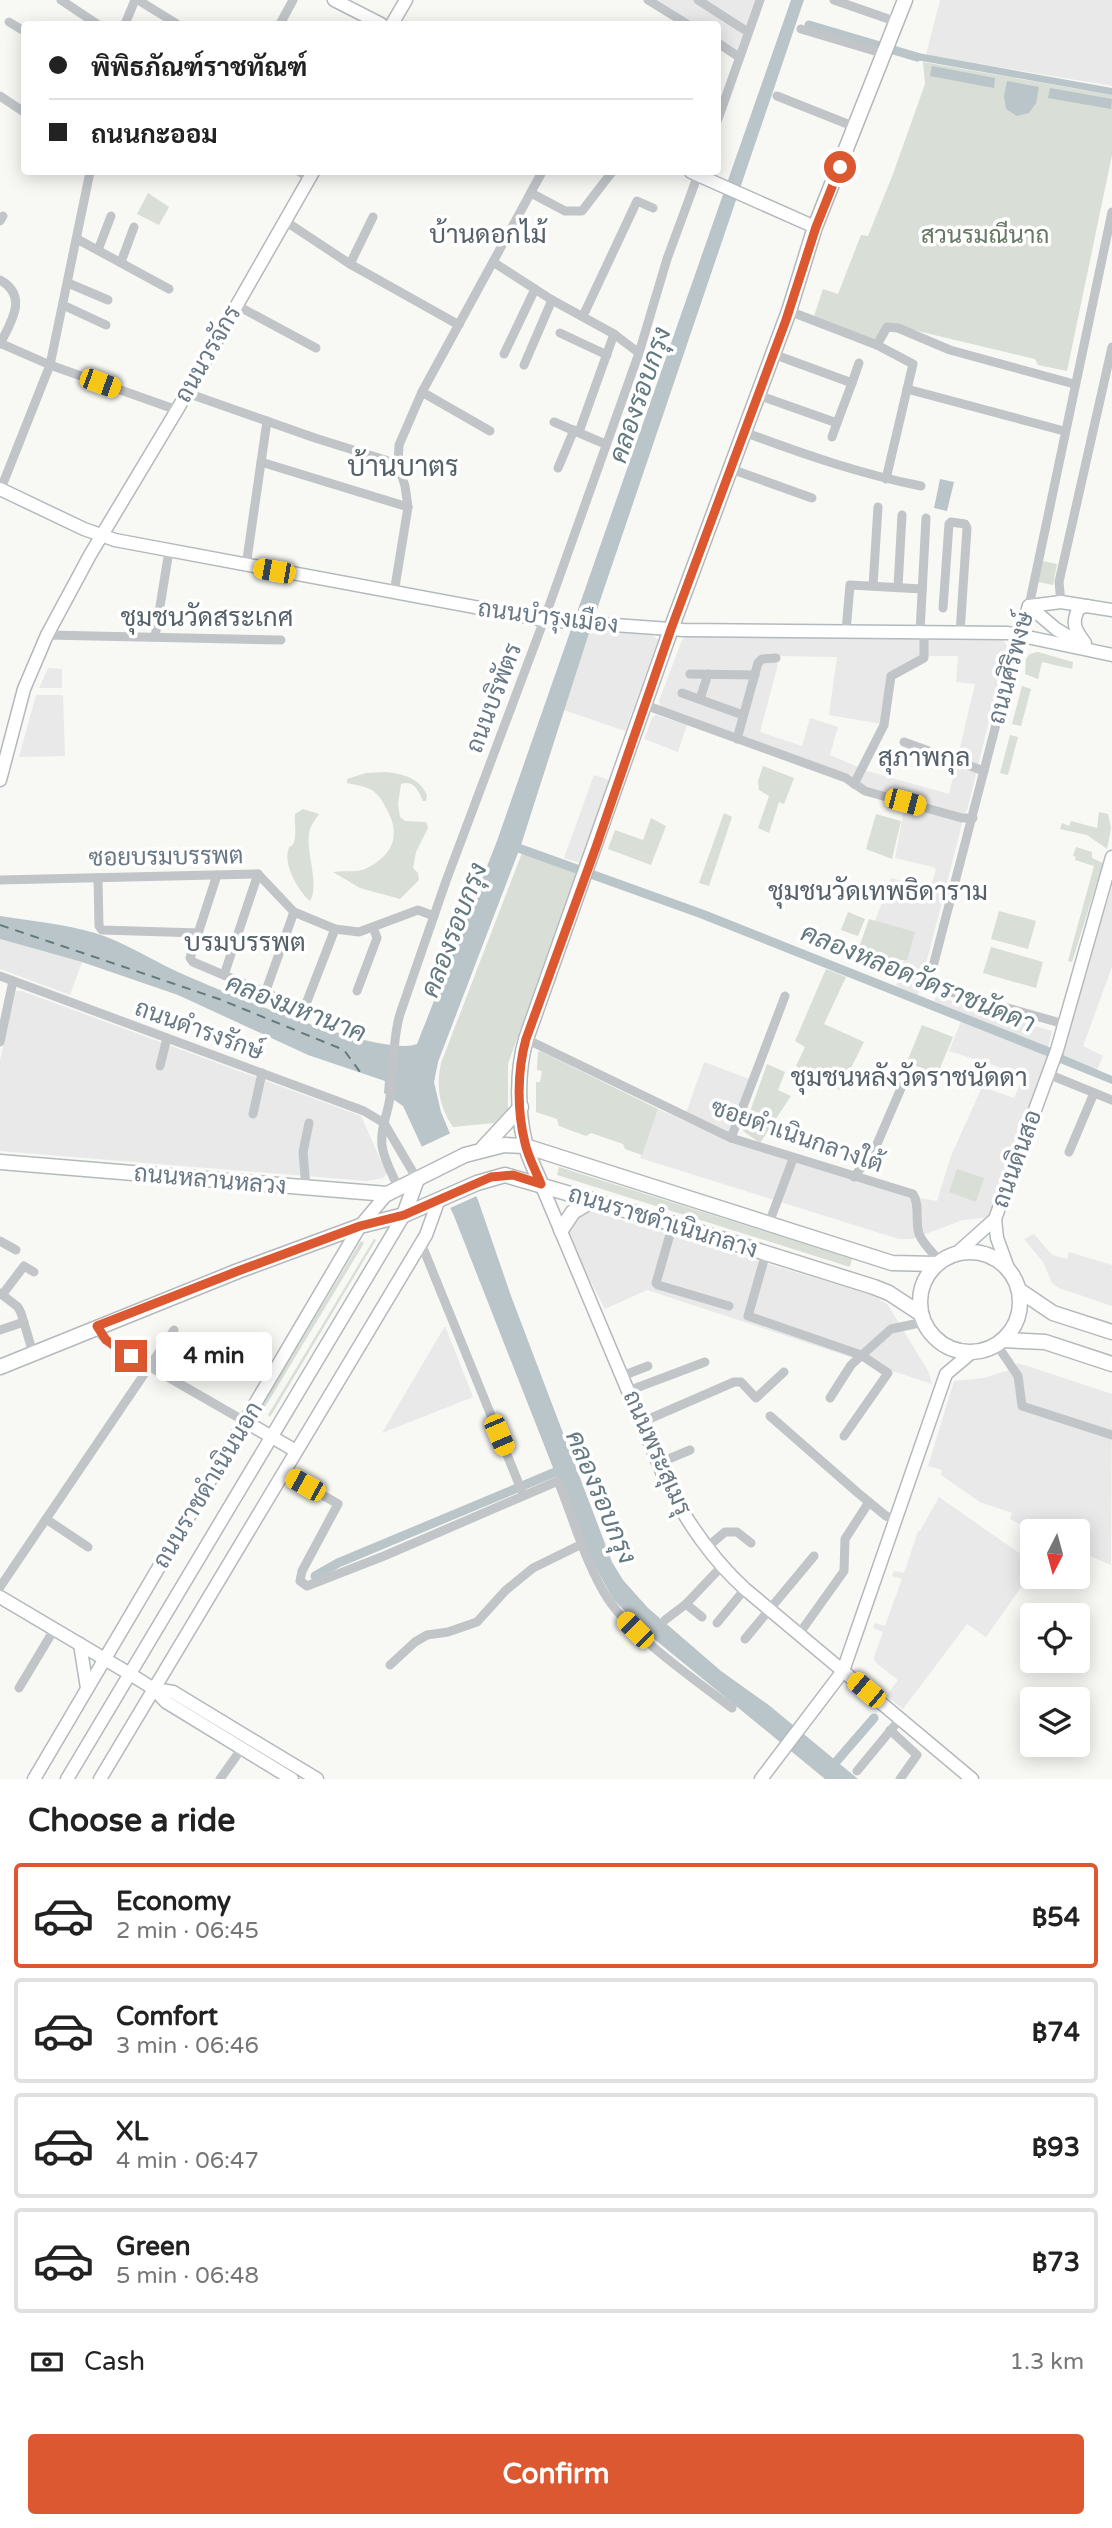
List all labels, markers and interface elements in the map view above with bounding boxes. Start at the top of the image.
text: พิพิธภัณฑ์ราชทัณฑ์ [91,52,307,83]
text: ถนนกะออม [91,119,218,150]
route start [824,151,856,183]
district label: บ้านดอกไม้ [429,218,548,250]
park label: สวนรมณีนาถ [921,220,1049,250]
street label: ถนนวรจักร [169,300,247,408]
water label: คลองรอบกรุง [602,323,680,468]
car [77,366,124,400]
district label: บ้านบาตร [347,448,459,484]
car [252,557,297,585]
street label: ถนนบำรุงเมือง [476,593,620,641]
district label: ชุมชนวัดสระเกศ [121,601,293,635]
street label: ถนนศิริพงษ์ [980,607,1040,727]
street label: ถนนบริพัตร [460,639,528,757]
district label: สุภาพกุล [878,742,970,775]
car [882,786,929,818]
street label: ซอยบรมบรรพต [88,841,244,873]
water label: คลองรอบกรุง [414,858,496,1002]
district label: ชุมชนวัดเทพธิดาราม [768,875,988,909]
water label: คลองหลอดวัดราชนัดดา [796,916,1040,1039]
district label: บรมบรรพต [184,927,306,958]
water label: คลองมหานาค [221,967,371,1049]
street label: ถนนดำรงรักษ์ [131,991,269,1067]
district label: ชุมชนหลังวัดราชนัดดา [790,1061,1028,1095]
street label: ซอยดำเนินกลางใต้ [707,1091,888,1179]
street label: ถนนดินสอ [986,1106,1048,1212]
street label: ถนนหลานหลวง [133,1159,287,1201]
street label: ถนนราชดำเนินกลาง [565,1179,761,1265]
callout: 4 min [156,1332,271,1380]
route end [115,1340,147,1372]
text: 4 min [183,1342,245,1370]
street label: ถนนพระสุเมรุ [616,1386,697,1520]
street label: ถนนราชดำเนินนอก [147,1396,269,1574]
car [482,1412,517,1458]
water label: คลองรอบกรุง [557,1426,643,1569]
car [282,1466,329,1504]
north arrow [1020,1519,1090,1589]
map controls [1020,1519,1090,1757]
button: locate [1020,1603,1090,1673]
car [613,1608,658,1652]
car [844,1668,889,1712]
button: layers [1020,1687,1090,1757]
text: Choose a ride [28,1802,235,1840]
icon: car [32,1884,95,1947]
text: Economy [116,1886,231,1917]
text: ฿54 [1032,1902,1080,1933]
text: 2 min · 06:45 [116,1917,259,1945]
icon: car [32,1999,95,2062]
text: Comfort [116,2001,218,2032]
text: ฿74 [1032,2017,1080,2048]
text: 3 min · 06:46 [116,2032,259,2060]
icon: car [32,2114,95,2177]
text: XL [116,2116,148,2147]
text: ฿93 [1032,2132,1080,2163]
text: 4 min · 06:47 [116,2147,259,2175]
icon: car [32,2229,95,2292]
text: Green [116,2231,191,2262]
text: ฿73 [1032,2247,1080,2278]
text: 5 min · 06:48 [116,2262,259,2290]
icon: cash [28,2343,66,2381]
text: Cash [84,2346,145,2377]
text: 1.3 km [1010,2348,1084,2376]
button: Confirm [28,2434,1084,2514]

